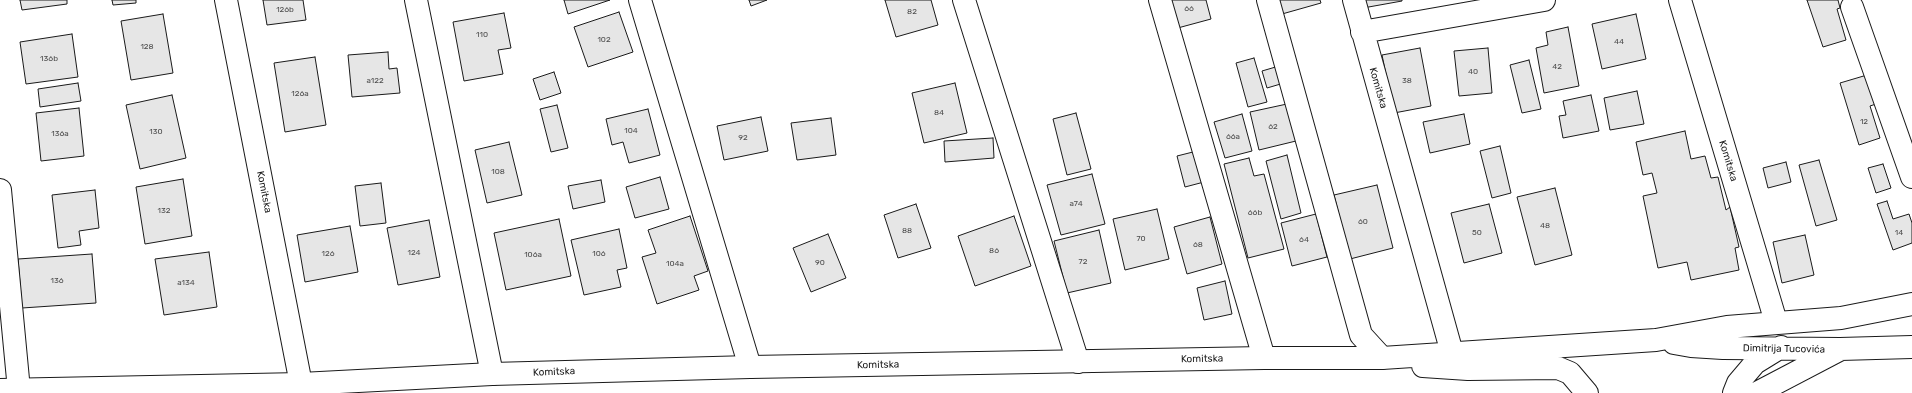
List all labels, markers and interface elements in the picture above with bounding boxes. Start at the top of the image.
house number: 66 [1184,4,1194,14]
house number: 126b [276,5,294,15]
house number: 82 [907,7,917,17]
house number: 110 [476,30,488,40]
house number: 102 [597,35,611,45]
house number: 44 [1614,37,1624,47]
house number: 128 [140,42,154,52]
house number: 136b [40,54,58,64]
house number: 42 [1552,62,1562,72]
street label: Komitska [1366,66,1390,110]
house number: 40 [1468,67,1478,77]
house number: a122 [366,76,384,86]
house number: 38 [1402,76,1412,86]
house number: 126a [291,89,309,99]
house number: 84 [934,108,944,118]
house number: 12 [1860,117,1868,127]
house number: 62 [1268,122,1278,132]
house number: 104 [624,126,638,136]
house number: 130 [149,127,163,137]
house number: 136a [51,129,69,139]
house number: 66a [1226,132,1240,142]
house number: 92 [738,133,748,143]
street label: Komitska [1716,139,1740,183]
house number: 108 [491,167,505,177]
street label: Komitska [254,170,274,214]
house number: a74 [1069,199,1083,209]
house number: 132 [158,206,170,216]
house number: 66b [1248,208,1262,218]
house number: 60 [1358,217,1368,227]
house number: 48 [1540,221,1550,231]
house number: 88 [902,226,912,236]
house number: 50 [1472,228,1482,238]
house number: 14 [1895,228,1903,238]
house number: 70 [1136,234,1146,244]
house number: 64 [1299,235,1309,245]
house number: 68 [1193,240,1203,250]
house number: 86 [989,246,999,256]
house number: 124 [407,248,421,258]
house number: 126 [322,249,334,259]
house number: 106 [592,249,606,259]
house number: 106a [524,250,542,260]
house number: 72 [1079,257,1087,267]
house number: 90 [815,258,825,268]
house number: 104a [666,259,684,269]
house number: 136 [50,276,64,286]
house number: a134 [177,278,195,288]
street label: Dimitrija Tucovića [1743,342,1825,356]
street label: Komitska [1181,353,1223,365]
street label: Komitska [857,359,899,371]
street label: Komitska [533,365,575,379]

